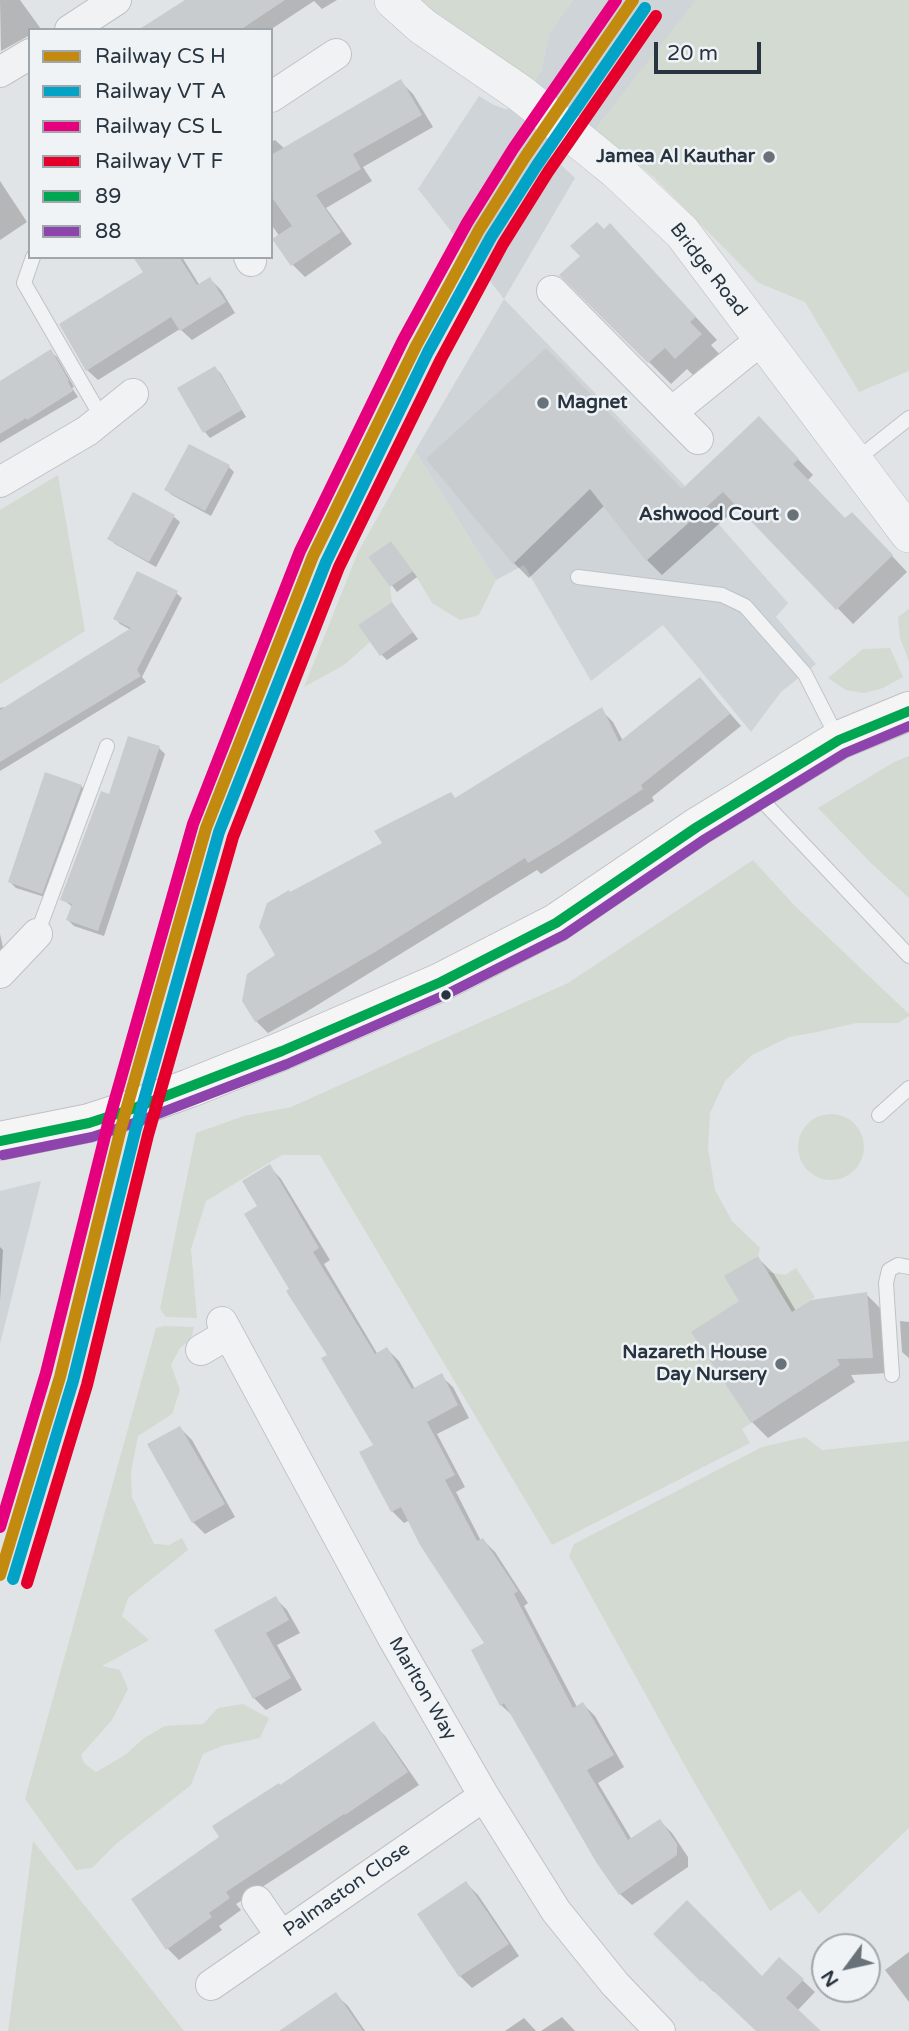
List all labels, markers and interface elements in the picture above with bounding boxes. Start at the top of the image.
legend [28,28,273,259]
scale bar [657,28,764,72]
text: 20 m [667,41,718,66]
text: Railway CS H [95,44,226,69]
text: Railway VT A [95,79,226,104]
text: Railway CS L [95,114,222,139]
place label: Jamea Al Kauthar [596,146,755,168]
text: Railway VT F [95,149,223,174]
marker: Jamea Al Kauthar [761,149,777,165]
text: 89 [95,184,121,209]
text: 88 [95,219,121,244]
street label: Bridge Road [664,219,752,321]
place label: Magnet [557,392,628,414]
marker: Magnet [535,395,551,411]
place label: Ashwood Court [639,504,779,526]
marker: Ashwood Court [785,507,801,523]
unlabelled marker [439,988,453,1002]
place label: Nazareth House Day Nursery [622,1342,767,1386]
marker: Nazareth House Day Nursery [773,1356,789,1372]
street label: Marlton Way [383,1633,461,1745]
street label: Palmaston Close [279,1838,415,1942]
north arrow [811,1933,881,2003]
text: N [817,1966,843,1991]

